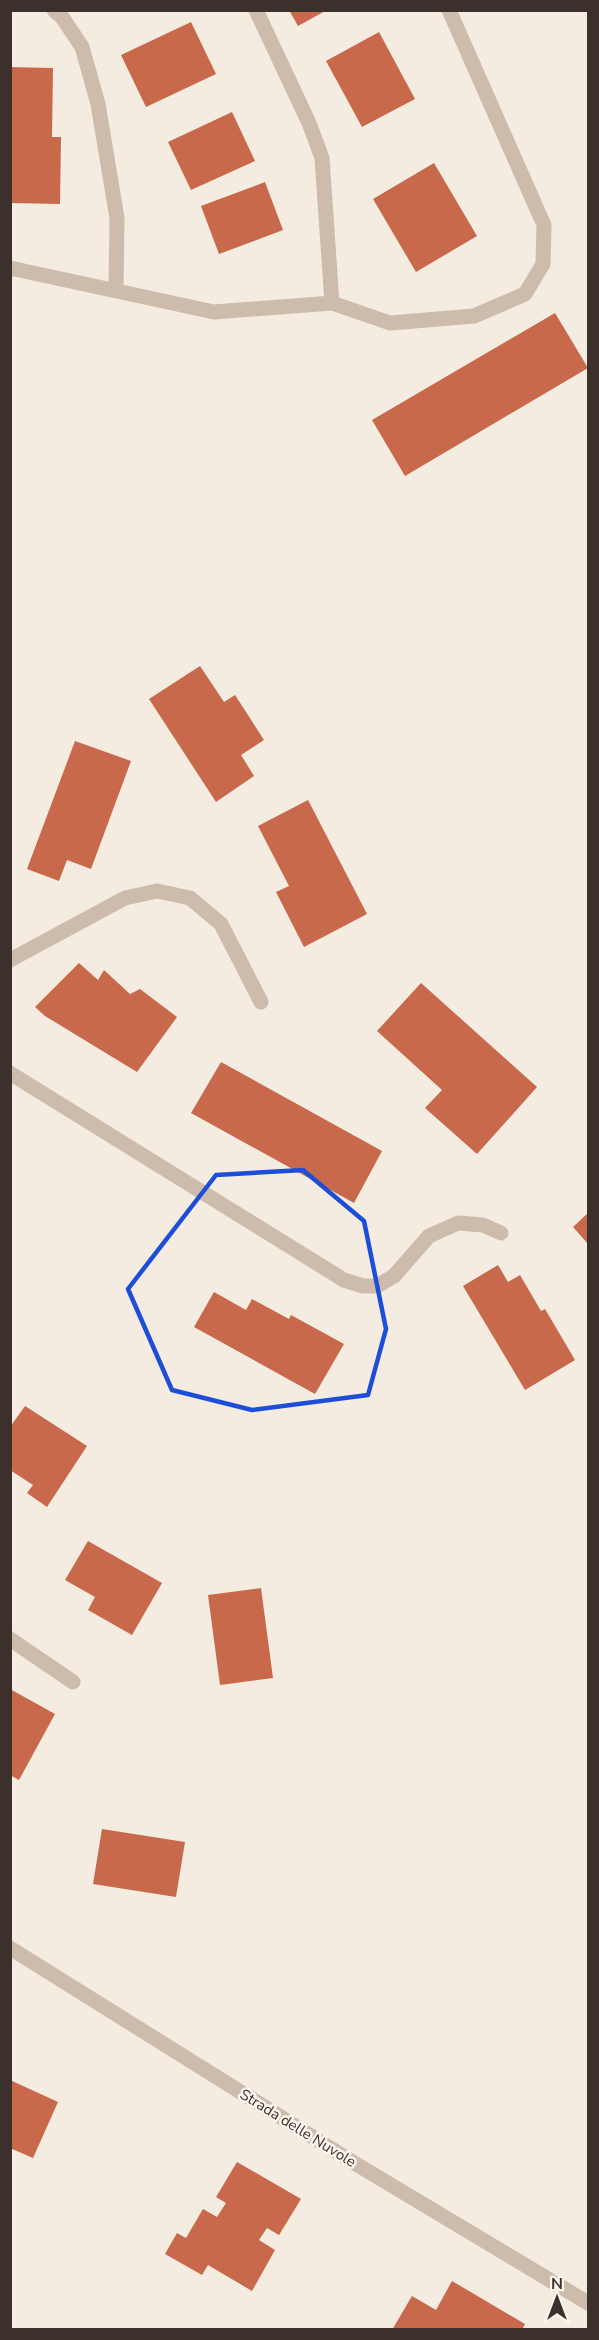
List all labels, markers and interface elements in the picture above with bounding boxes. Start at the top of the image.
street label: Strada delle Nuvole [236,2084,360,2172]
north arrow [527,2268,587,2328]
text: N [551,2273,563,2295]

